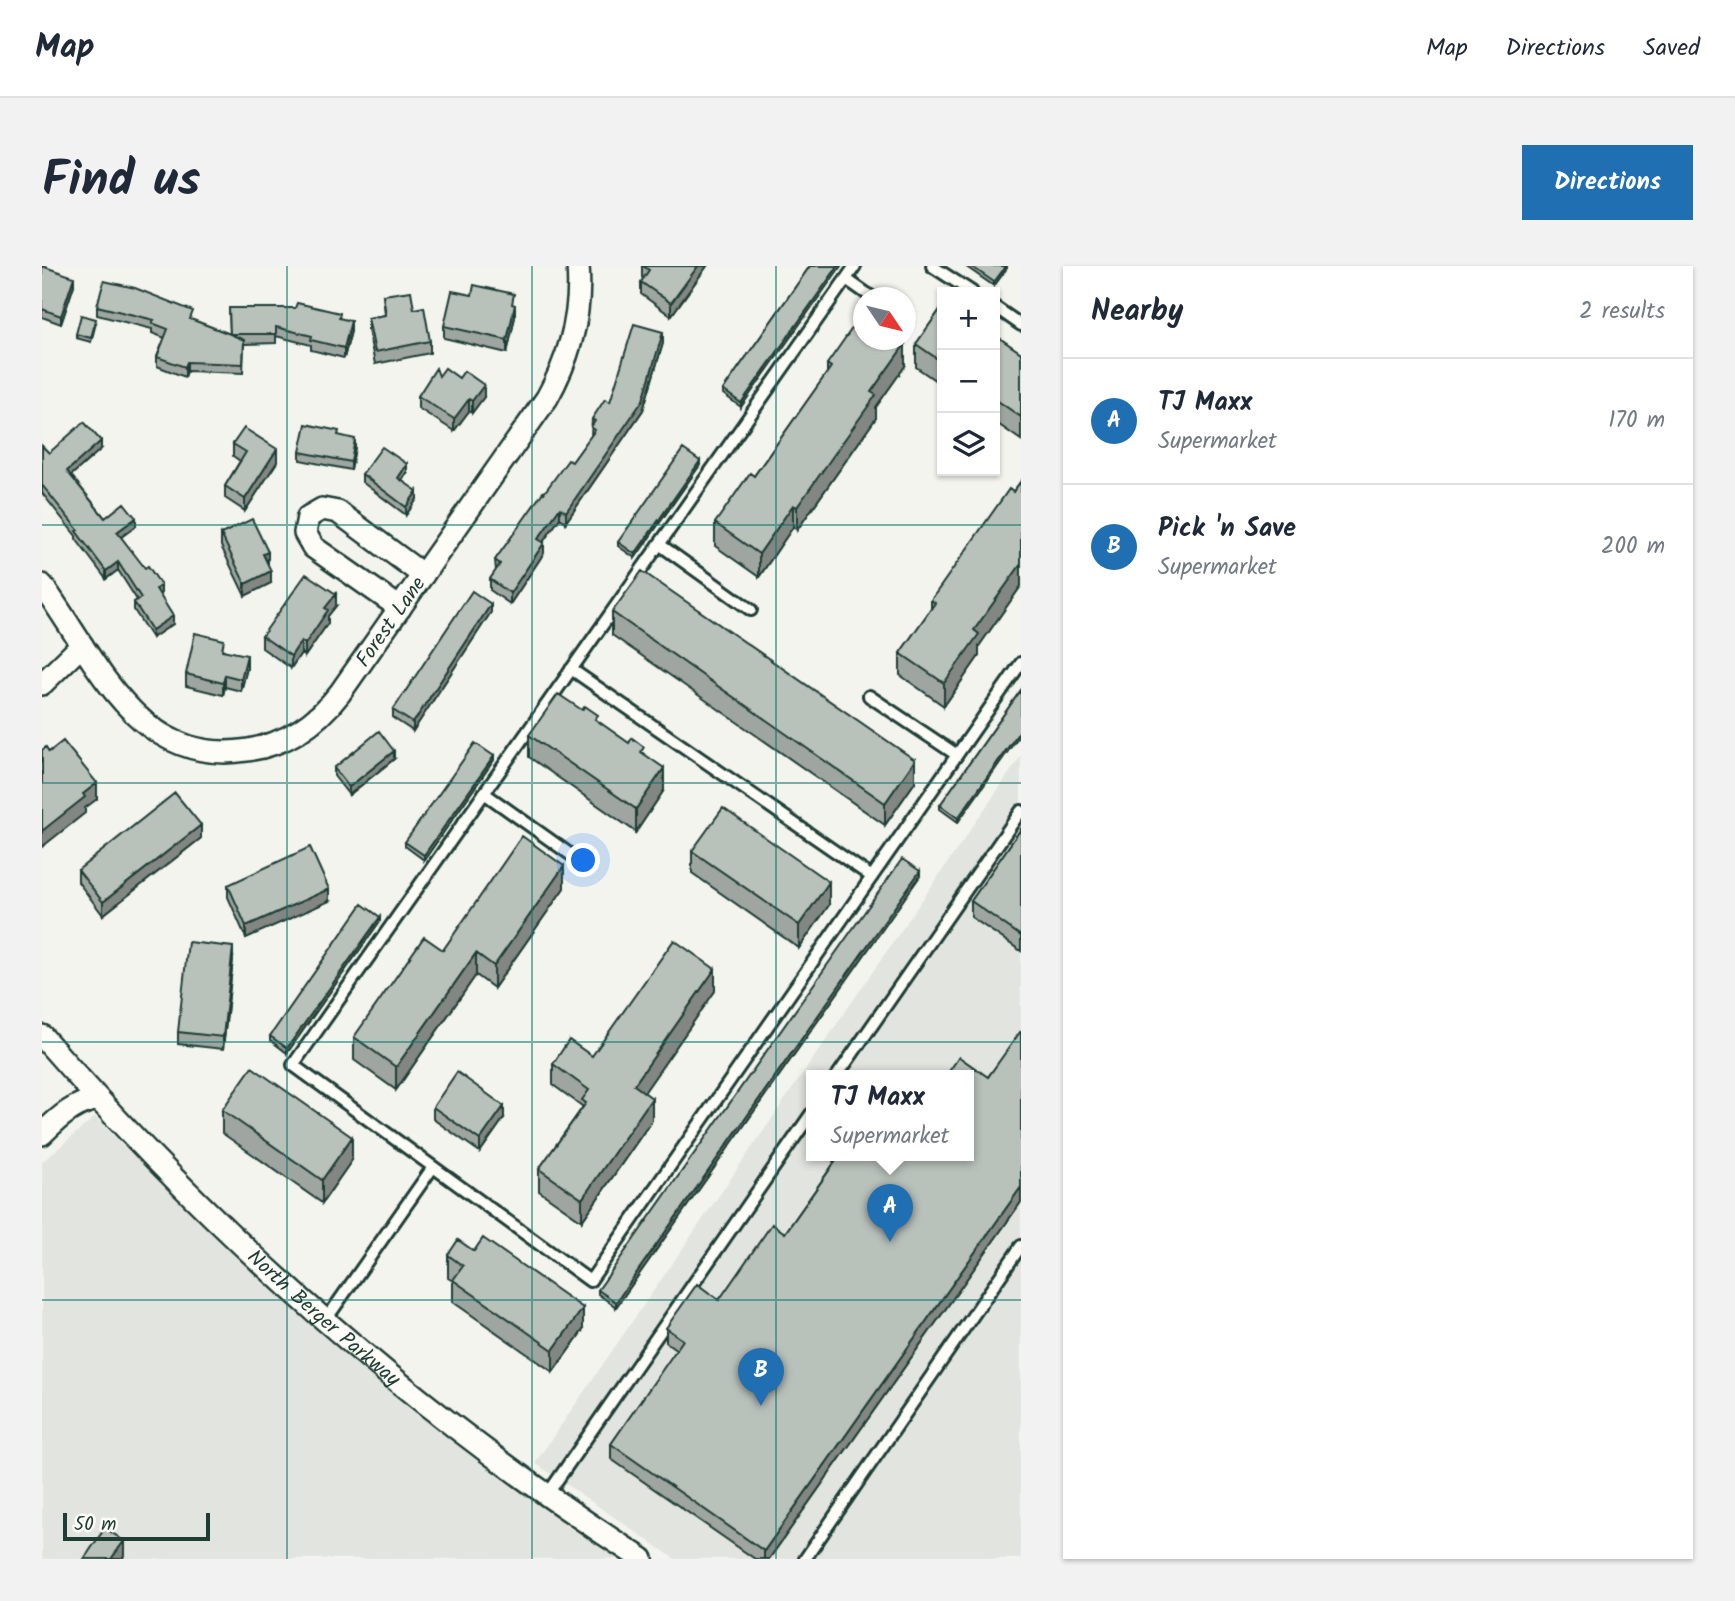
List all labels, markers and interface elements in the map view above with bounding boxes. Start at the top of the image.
text: Map [35,22,95,75]
text: Map [1426,29,1468,68]
text: Directions [1506,29,1605,68]
text: Saved [1643,29,1700,68]
text: Find us [42,143,200,221]
button: Directions [1522,145,1693,220]
north arrow [853,287,916,350]
map controls [937,287,1000,476]
button: + [937,287,1000,350]
text: Nearby [1091,288,1183,336]
text: 2 results [1579,294,1665,330]
button: − [937,350,1000,413]
text: TJ Maxx [1158,382,1252,424]
text: A [1107,403,1121,439]
text: 170 m [1608,403,1665,439]
button: layers [937,413,1000,476]
text: Supermarket [1158,424,1277,460]
text: Pick 'n Save [1158,508,1296,550]
text: B [1107,529,1121,565]
text: 200 m [1601,529,1665,565]
text: Supermarket [1158,550,1277,586]
street label: Forest Lane [348,570,435,674]
your location [566,843,600,877]
popup [806,1070,974,1161]
text: TJ Maxx [831,1077,925,1119]
text: Supermarket [831,1119,949,1155]
pin: A [867,1184,913,1242]
street label: North Berger Parkway [239,1242,407,1396]
pin: B [738,1348,784,1406]
scale bar [63,1510,210,1542]
text: 50 m [74,1510,116,1540]

